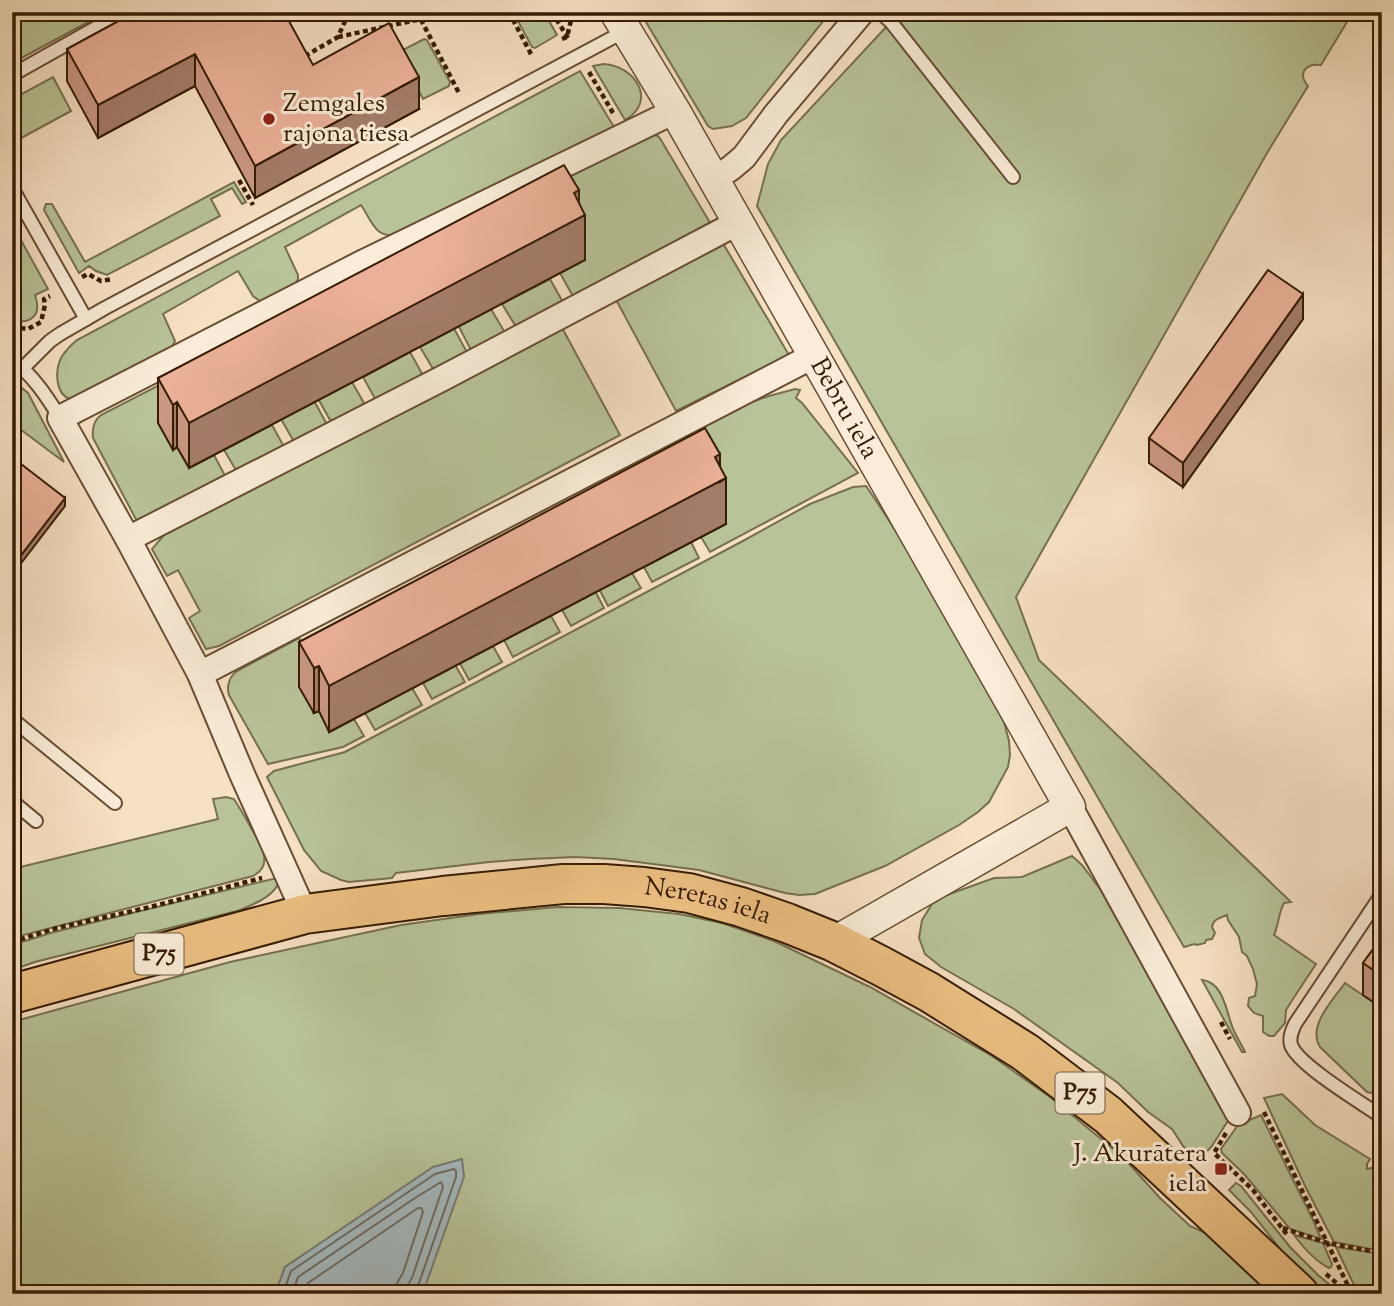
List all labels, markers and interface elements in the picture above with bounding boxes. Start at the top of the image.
place label: Zemgales rajona tiesa [283,86,409,153]
marker: Zemgales rajona tiesa [261,111,277,127]
street label: Bebru iela [800,351,887,466]
street label: Neretas iela [642,869,776,935]
road number: P75 [134,934,184,974]
road number: P75 [1056,1072,1104,1114]
place label: J. Akurātera iela [1071,1136,1207,1203]
marker: J. Akurātera iela [1213,1161,1229,1177]

